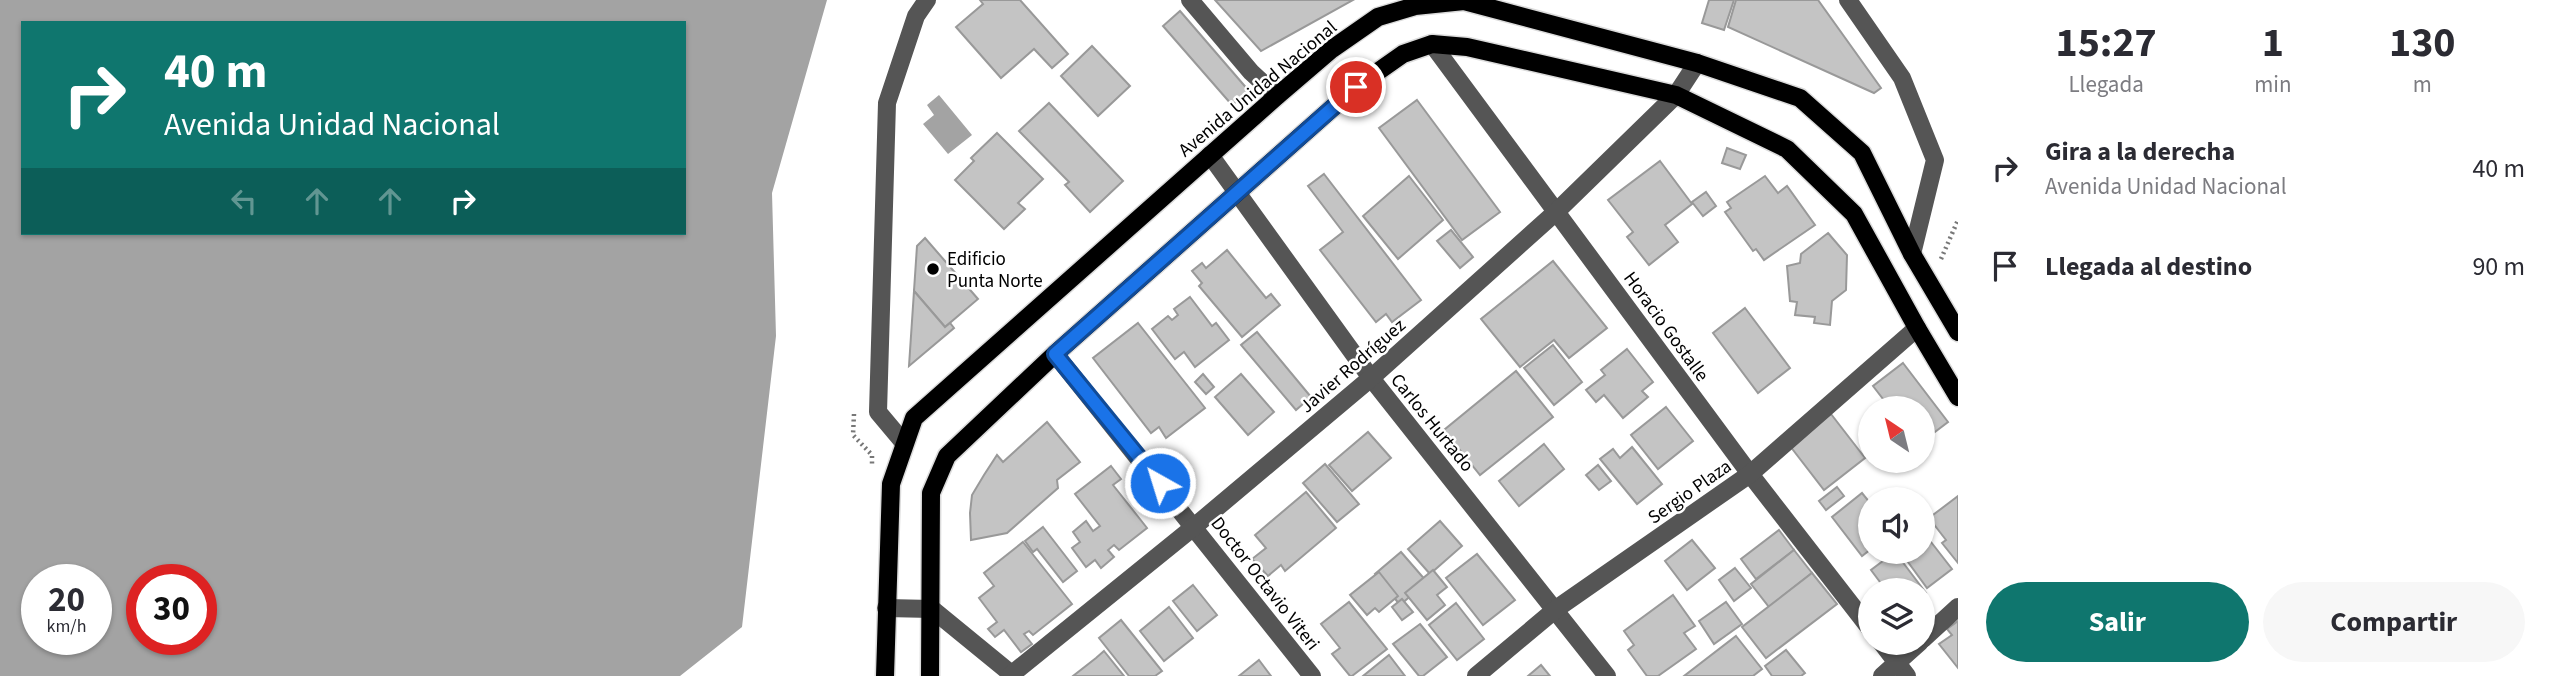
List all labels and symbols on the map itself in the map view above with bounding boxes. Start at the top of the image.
street label: Avenida Unidad Nacional [1173,15,1343,164]
pin [1326,57,1386,117]
place label: Edificio Punta Norte [947,246,1043,295]
marker: Edificio Punta Norte [925,261,941,277]
street label: Horacio Gostalle [1617,266,1715,387]
street label: Javier Rodríguez [1294,313,1412,420]
street label: Carlos Hurtado [1384,368,1480,478]
north arrow [1858,396,1936,472]
position arrow [1123,446,1197,520]
street label: Sergio Plaza [1643,453,1737,531]
street label: Doctor Octavio Viteri [1204,511,1326,656]
speed limit sign: 30 [126,564,217,655]

